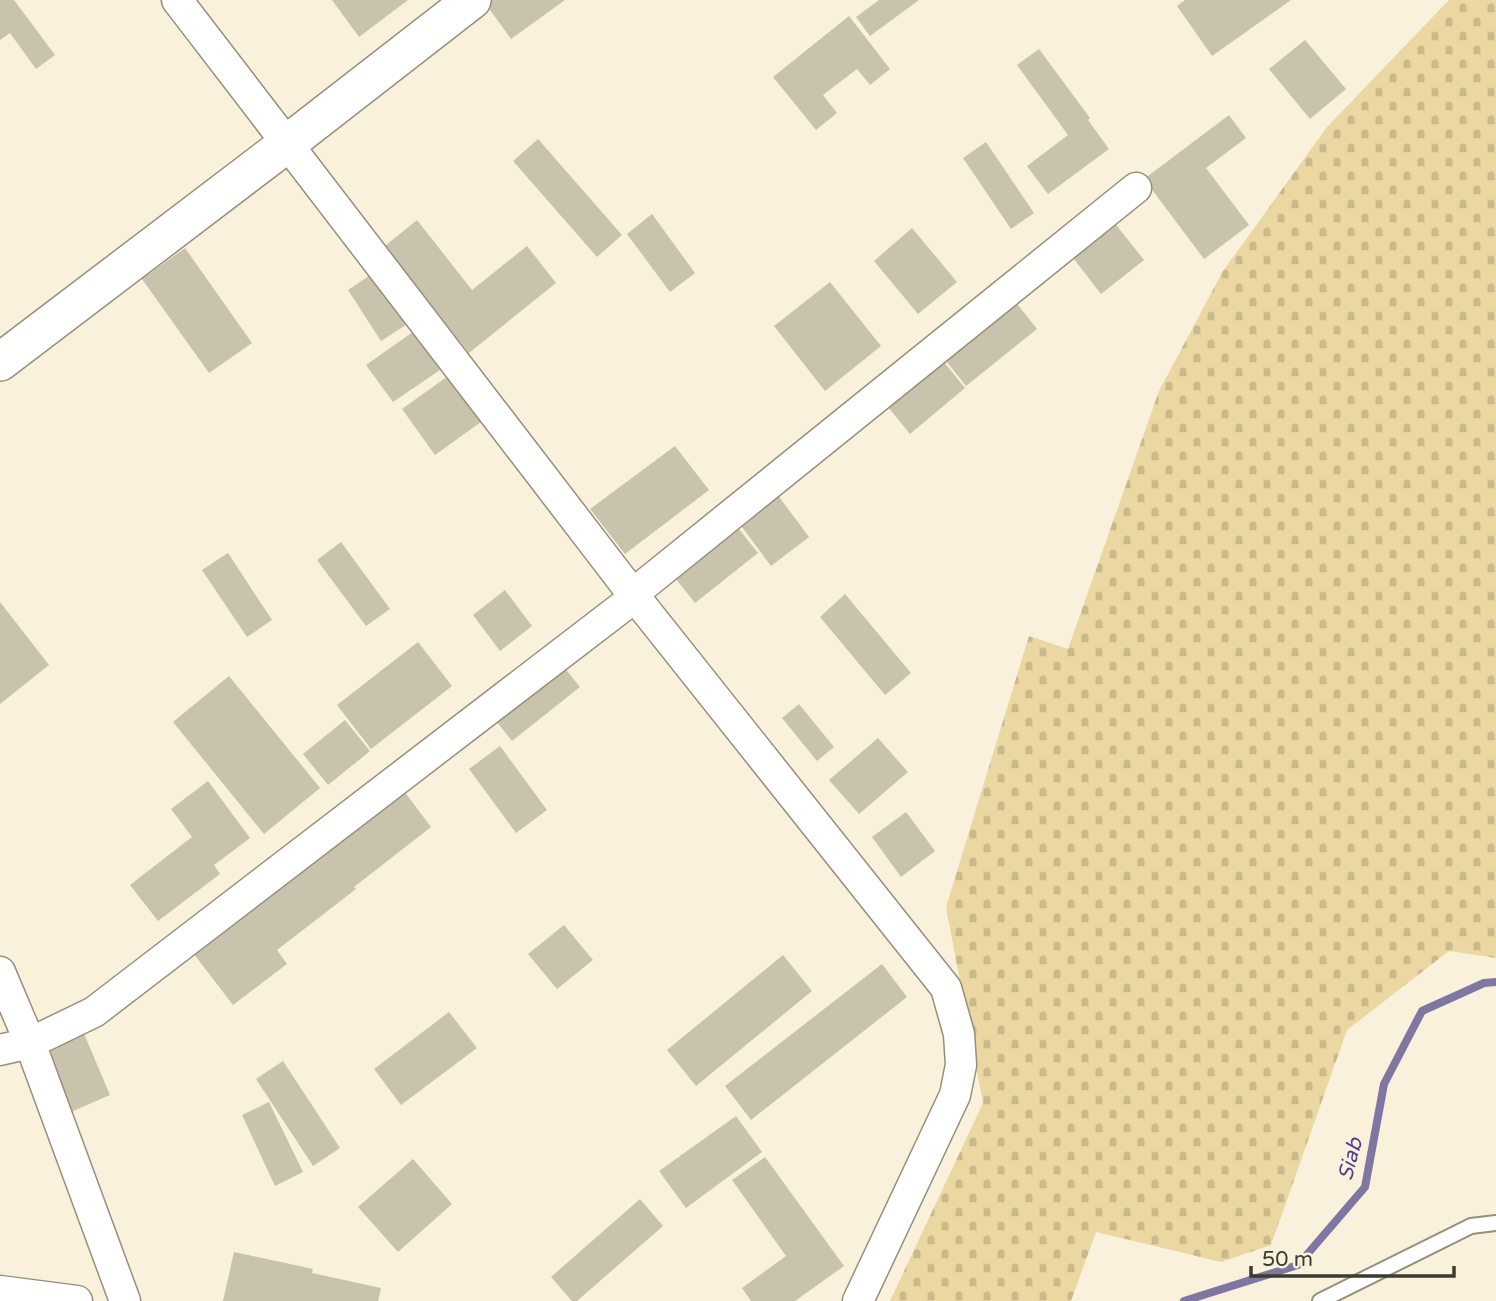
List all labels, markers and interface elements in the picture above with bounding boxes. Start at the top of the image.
water label: Siab [1333,1133,1369,1183]
scale bar [1251,1234,1454,1278]
text: 50 m [1262,1247,1313,1272]

